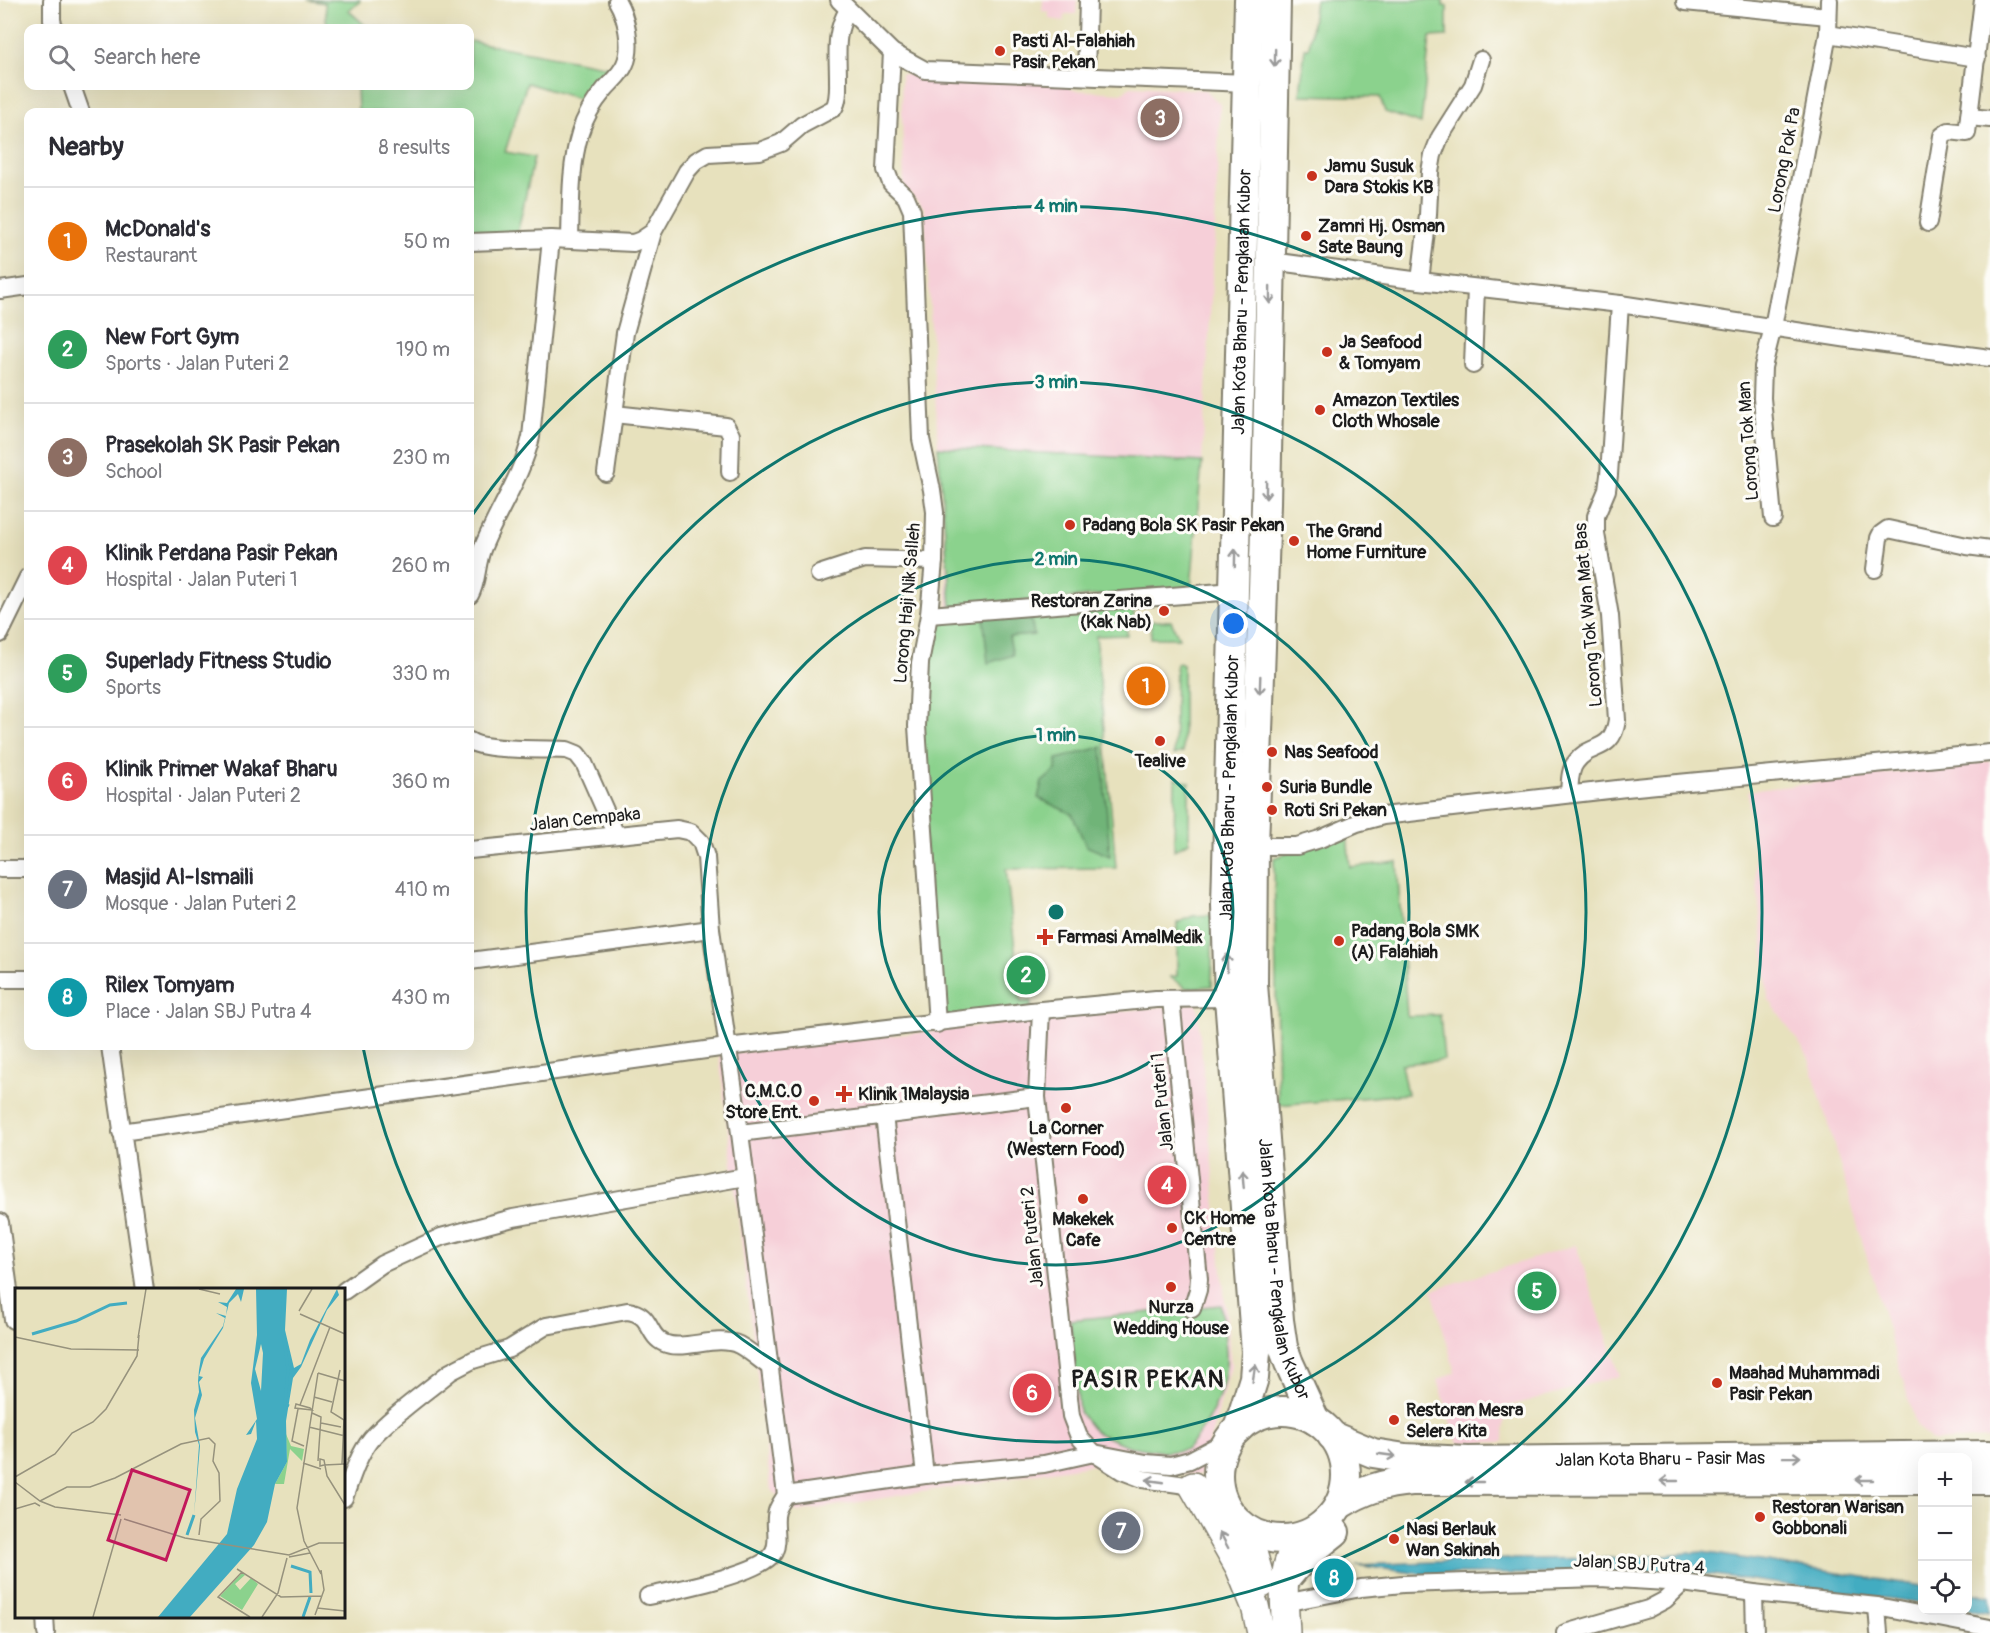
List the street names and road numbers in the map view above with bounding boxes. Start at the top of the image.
street label: Lorong Pok Pa [1763,105,1806,215]
street label: Jalan Kota Bharu - Pengkalan Kubor [1227,168,1257,435]
street label: Lorong Tok Man [1733,380,1764,502]
street label: Lorong Haji Nik Salleh [889,522,926,684]
street label: Lorong Tok Wan Mat Bas [1569,522,1608,708]
street label: Jalan Kota Bharu - Pengkalan Kubor [1215,654,1244,921]
street label: Jalan Cempaka [528,802,642,837]
street label: Jalan Puteri 1 [1146,1052,1179,1152]
street label: Jalan Kota Bharu - Pengkalan Kubor [1253,1137,1316,1404]
street label: Jalan Puteri 2 [1016,1185,1049,1289]
street label: Jalan Kota Bharu - Pasir Mas [1555,1447,1765,1472]
street label: Jalan SBJ Putra 4 [1573,1550,1706,1579]

